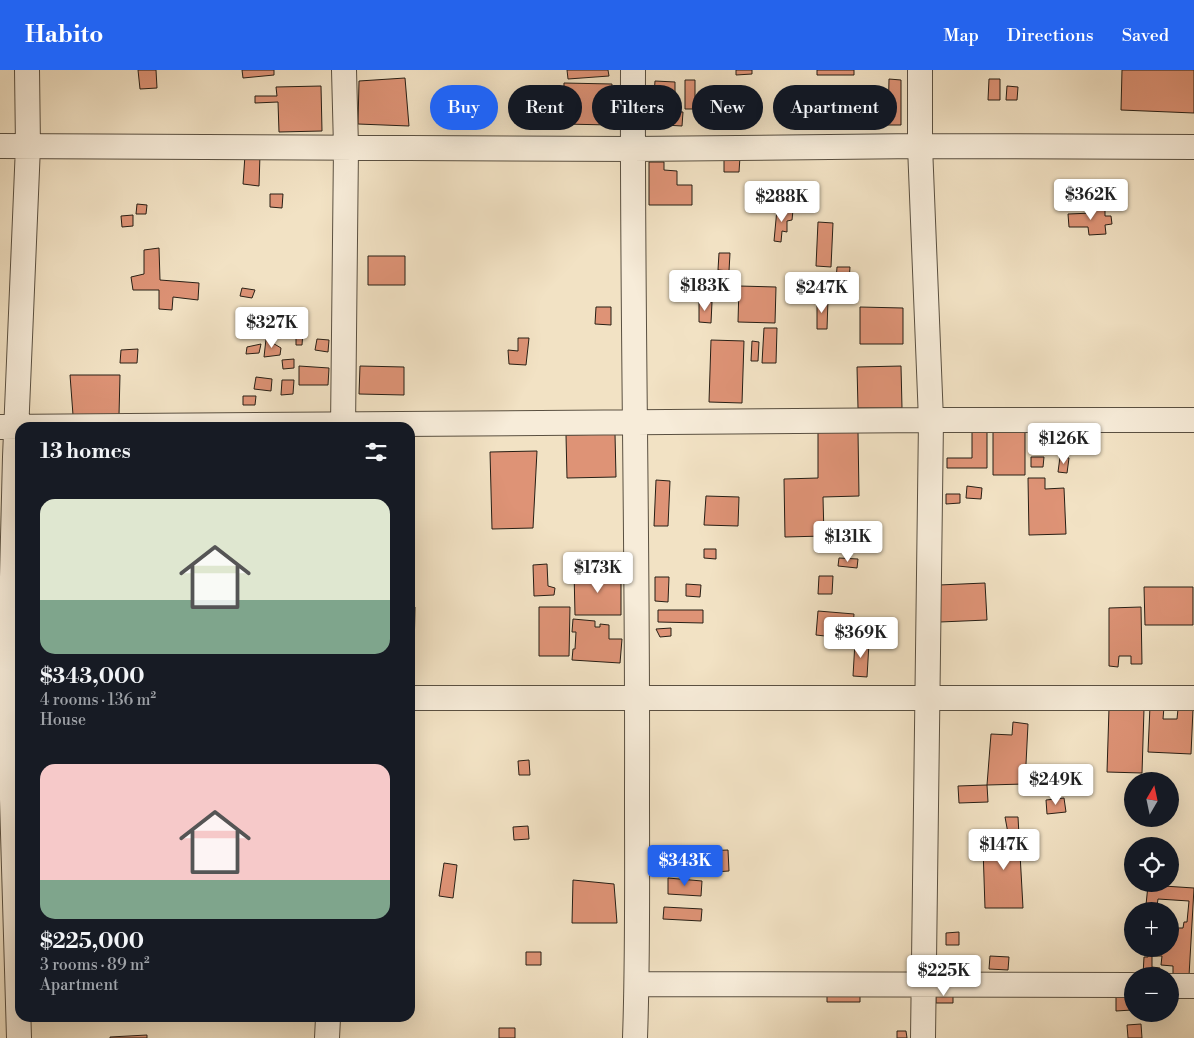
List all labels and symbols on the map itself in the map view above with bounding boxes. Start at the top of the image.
pin: $362K [1056,178,1126,221]
pin: $288K [747,180,817,223]
pin: $183K [670,270,740,312]
pin: $247K [787,272,857,314]
pin: $327K [237,306,307,349]
pin: $126K [1029,422,1099,465]
pin: $131K [813,520,883,563]
pin: $173K [563,552,633,594]
pin: $369K [826,616,896,659]
pin: $249K [1021,764,1091,806]
north arrow [1124,772,1179,828]
pin: $147K [969,828,1039,871]
pin: $343K [650,844,720,887]
pin: $225K [909,954,979,997]

